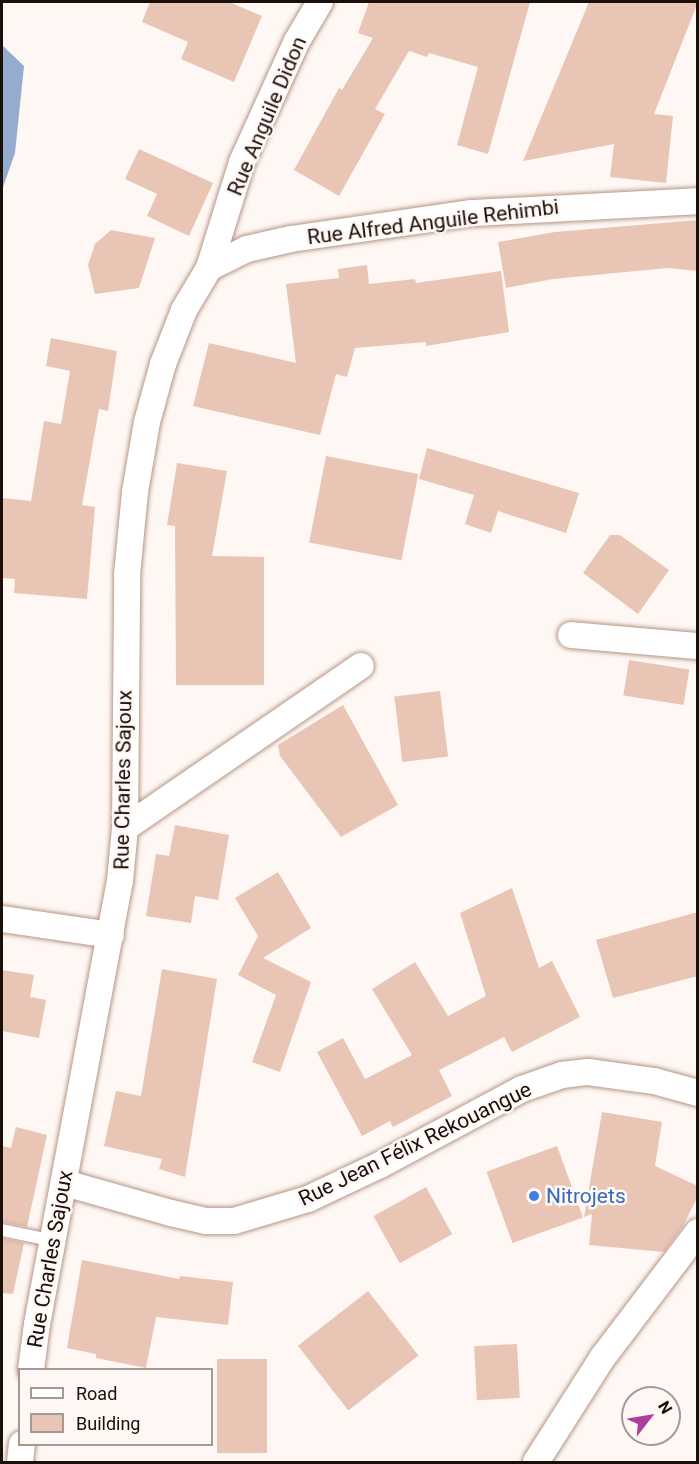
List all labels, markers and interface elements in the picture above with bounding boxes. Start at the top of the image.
street label: Rue Anguile Didon [222,33,312,199]
street label: Rue Alfred Anguile Rehimbi [306,194,560,250]
street label: Rue Charles Sajoux [109,690,137,870]
street label: Rue Jean Félix Rekouangue [294,1077,536,1211]
street label: Rue Charles Sajoux [22,1168,78,1350]
place label: Nitrojets [546,1183,626,1209]
marker: Nitrojets [527,1189,541,1203]
legend [18,1368,213,1446]
text: Road [76,1383,117,1404]
north arrow [621,1386,681,1446]
text: N [654,1398,676,1417]
text: Building [76,1413,140,1434]

